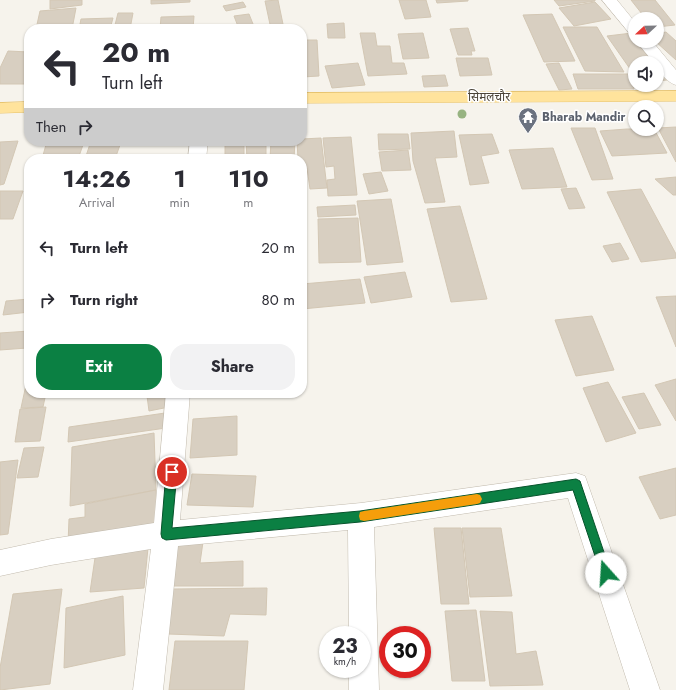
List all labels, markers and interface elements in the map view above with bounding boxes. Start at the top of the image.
north arrow [628,12,664,48]
map controls [628,12,664,136]
text: 20 m [102,32,170,73]
icon: left [36,40,88,92]
button: sound [628,56,664,92]
text: Turn left [102,70,162,96]
street label: सिमलचौर [468,88,511,106]
button: search [628,100,664,136]
temple icon: Bharab Mandir [517,106,539,134]
place label: Bharab Mandir [542,108,625,126]
text: Then [36,116,66,138]
icon: right [74,116,96,138]
text: 14:26 [62,161,131,196]
text: 1 [173,161,186,196]
text: 110 [228,161,269,196]
text: Arrival [79,193,115,212]
text: min [169,193,190,212]
text: m [243,193,253,212]
icon: left [36,237,58,259]
text: Turn left [70,237,128,259]
text: 20 m [261,237,295,259]
icon: right [36,289,58,311]
text: Turn right [70,289,138,311]
text: 80 m [262,289,295,311]
button: Exit [36,344,162,390]
button: Share [170,344,295,390]
pin [155,455,189,489]
icon: arrive [161,461,183,483]
position arrow [585,552,627,594]
speed limit sign: 30 [379,626,431,678]
text: 23 [332,632,358,661]
text: km/h [334,654,356,669]

